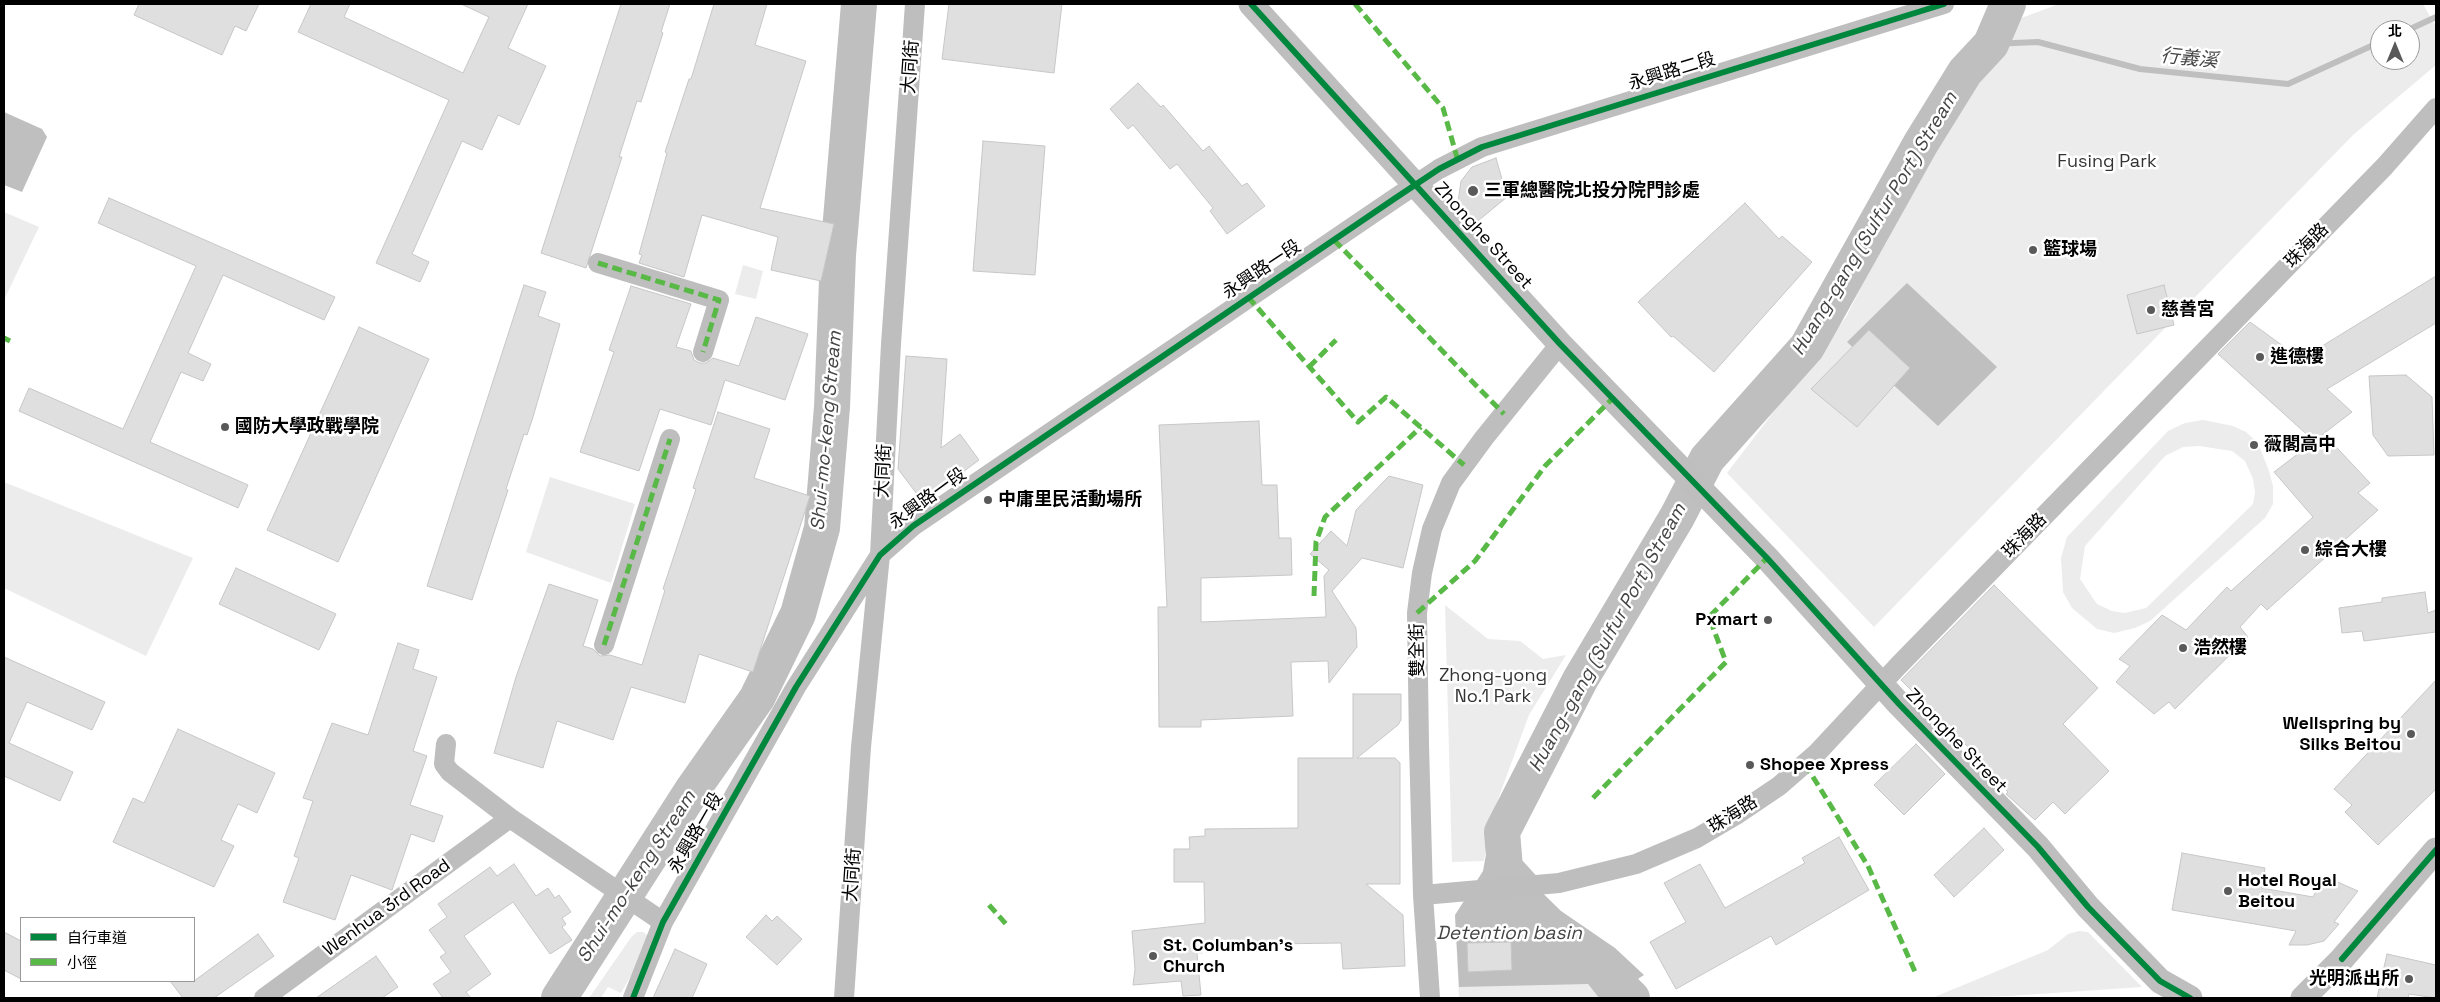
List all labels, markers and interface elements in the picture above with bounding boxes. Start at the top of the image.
north arrow [2370,20,2420,70]
text: 北 [2388,22,2402,40]
street label: 大同街 [898,39,924,95]
water label: 行義溪 [2159,45,2219,73]
street label: 永興路二段 [1626,49,1718,95]
water label: Huang-gang (Sulfur Port) Stream [1787,88,1963,360]
park label: Fusing Park [2057,151,2157,173]
street label: Zhonghe Street [1429,178,1537,294]
place label: 三軍總醫院北投分院門診處 [1484,180,1700,202]
marker: 三軍總醫院北投分院門診處 [1466,184,1480,198]
street label: 珠海路 [2280,219,2334,273]
street label: 永興路一段 [1219,236,1305,304]
place label: 籃球場 [2043,239,2097,261]
marker: 籃球場 [2027,244,2039,256]
place label: 慈善宮 [2161,299,2215,321]
marker: 慈善宮 [2145,304,2157,316]
water label: Shui-mo-keng Stream [807,330,847,532]
place label: 進德樓 [2270,346,2324,368]
marker: 進德樓 [2254,351,2266,363]
place label: 國防大學政戰學院 [235,416,379,438]
marker: 國防大學政戰學院 [219,421,231,433]
place label: 薇閣高中 [2264,434,2336,456]
marker: 薇閣高中 [2248,439,2260,451]
street label: 大同街 [872,443,896,499]
street label: 永興路一段 [885,464,971,534]
place label: 中庸里民活動場所 [998,489,1142,511]
marker: 中庸里民活動場所 [982,494,994,506]
water label: Huang-gang (Sulfur Port) Stream [1525,500,1691,776]
street label: 珠海路 [1998,509,2052,563]
place label: 綜合大樓 [2315,539,2387,561]
marker: 綜合大樓 [2299,544,2311,556]
place label: Pxmart [1695,609,1758,631]
marker: Pxmart [1762,614,1774,626]
street label: 雙全街 [1407,623,1429,677]
place label: 浩然樓 [2193,637,2247,659]
marker: 浩然樓 [2177,642,2189,654]
park label: Zhong-yong No.1 Park [1439,665,1547,708]
street label: Zhonghe Street [1901,684,2011,798]
place label: Wellspring by Silks Beitou [2282,713,2401,756]
marker: Wellspring by Silks Beitou [2405,728,2417,740]
place label: Shopee Xpress [1760,754,1889,776]
marker: Shopee Xpress [1744,759,1756,771]
water label: Shui-mo-keng Stream [573,787,701,967]
street label: 永興路一段 [664,789,728,877]
street label: 珠海路 [1704,792,1762,838]
street label: 大同街 [840,847,866,903]
street label: Wenhua 3rd Road [319,855,455,961]
place label: Hotel Royal Beitou [2238,870,2337,912]
marker: Hotel Royal Beitou [2222,885,2234,897]
legend [20,917,195,982]
water label: Detention basin [1436,923,1582,945]
text: 自行車道 [67,928,127,947]
place label: St. Columban's Church [1163,935,1293,978]
marker: St. Columban's Church [1147,950,1159,962]
text: 小徑 [67,953,97,972]
place label: 光明派出所 [2309,968,2399,990]
marker: 光明派出所 [2403,973,2415,985]

